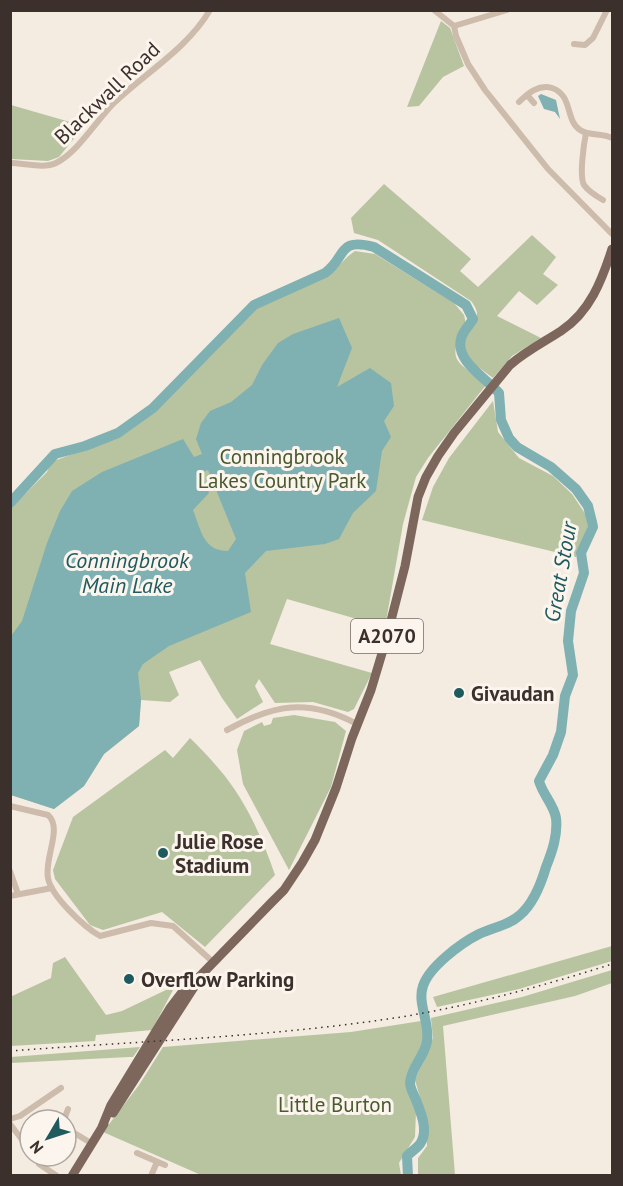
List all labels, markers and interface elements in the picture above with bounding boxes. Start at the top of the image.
street label: Blackwall Road [49,36,165,150]
park label: Conningbrook Lakes Country Park [198,443,366,494]
water label: Great Stour [537,518,583,624]
water label: Conningbrook Main Lake [65,546,190,599]
road number: A2070 [351,619,423,653]
place label: Givaudan [471,680,554,707]
marker: Givaudan [452,686,466,700]
place label: Julie Rose Stadium [174,828,264,879]
marker: Julie Rose Stadium [156,846,170,860]
place label: Overflow Parking [141,966,294,993]
marker: Overflow Parking [122,972,136,986]
park label: Little Burton [278,1091,392,1118]
north arrow [18,1108,78,1168]
text: N [25,1137,47,1158]

